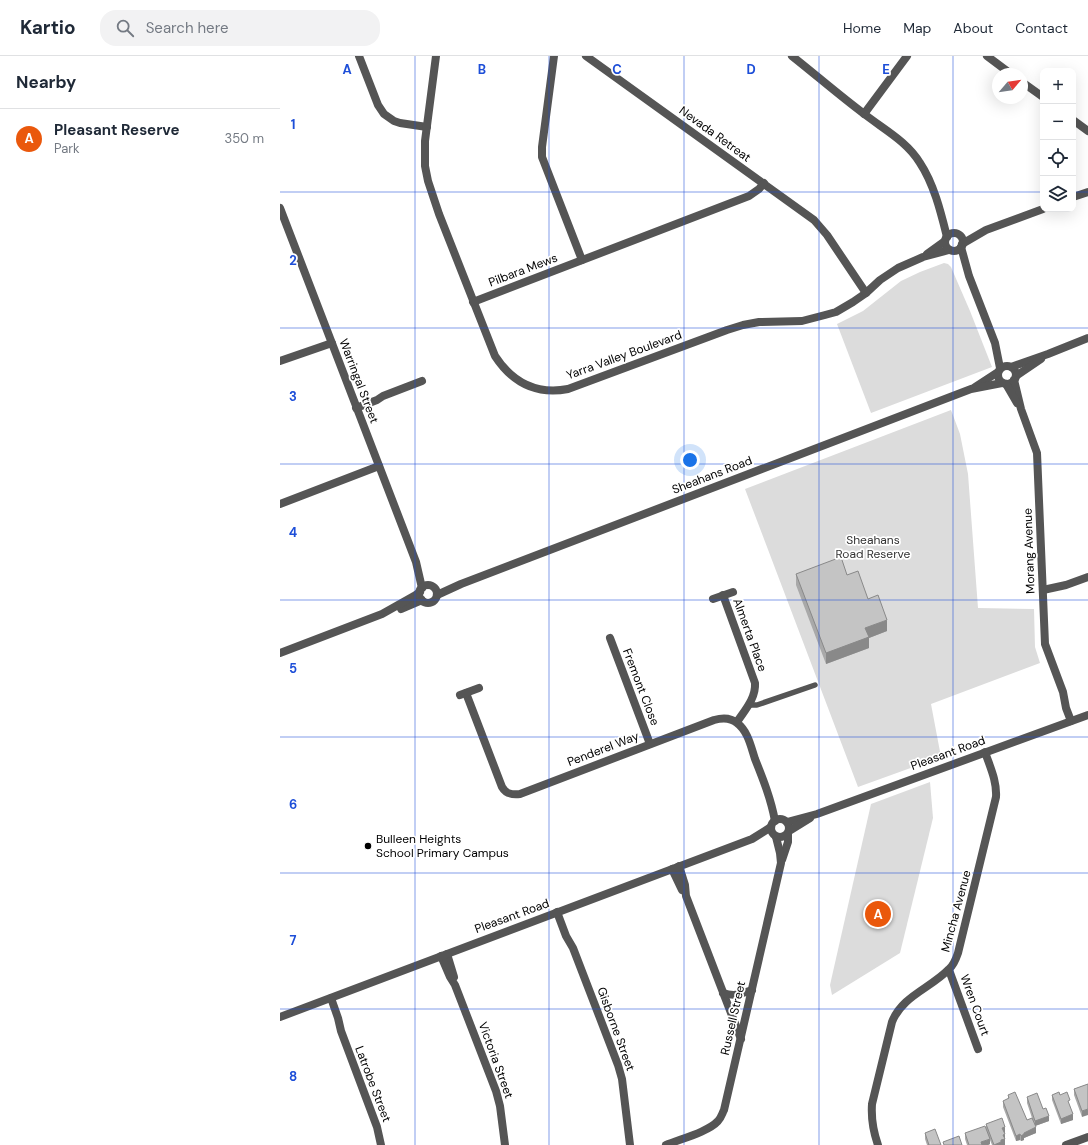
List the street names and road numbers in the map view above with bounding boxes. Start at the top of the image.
street label: Nevada Retreat [676,103,754,166]
street label: Pilbara Mews [486,250,560,290]
street label: Yarra Valley Boulevard [564,327,684,383]
street label: Warringal Street [336,336,383,426]
street label: Sheahans Road [670,452,754,498]
street label: Morang Avenue [1020,508,1038,594]
street label: Almerta Place [729,596,771,674]
street label: Fremont Close [619,646,663,728]
street label: Penderel Way [565,728,641,770]
street label: Pleasant Road [908,732,988,774]
street label: Mincha Avenue [937,868,975,954]
street label: Pleasant Road [472,895,552,937]
street label: Wren Court [956,972,994,1038]
street label: Russell Street [717,979,749,1057]
street label: Gisborne Street [593,985,639,1073]
street label: Victoria Street [475,1020,517,1101]
street label: Latrobe Street [351,1044,395,1125]

